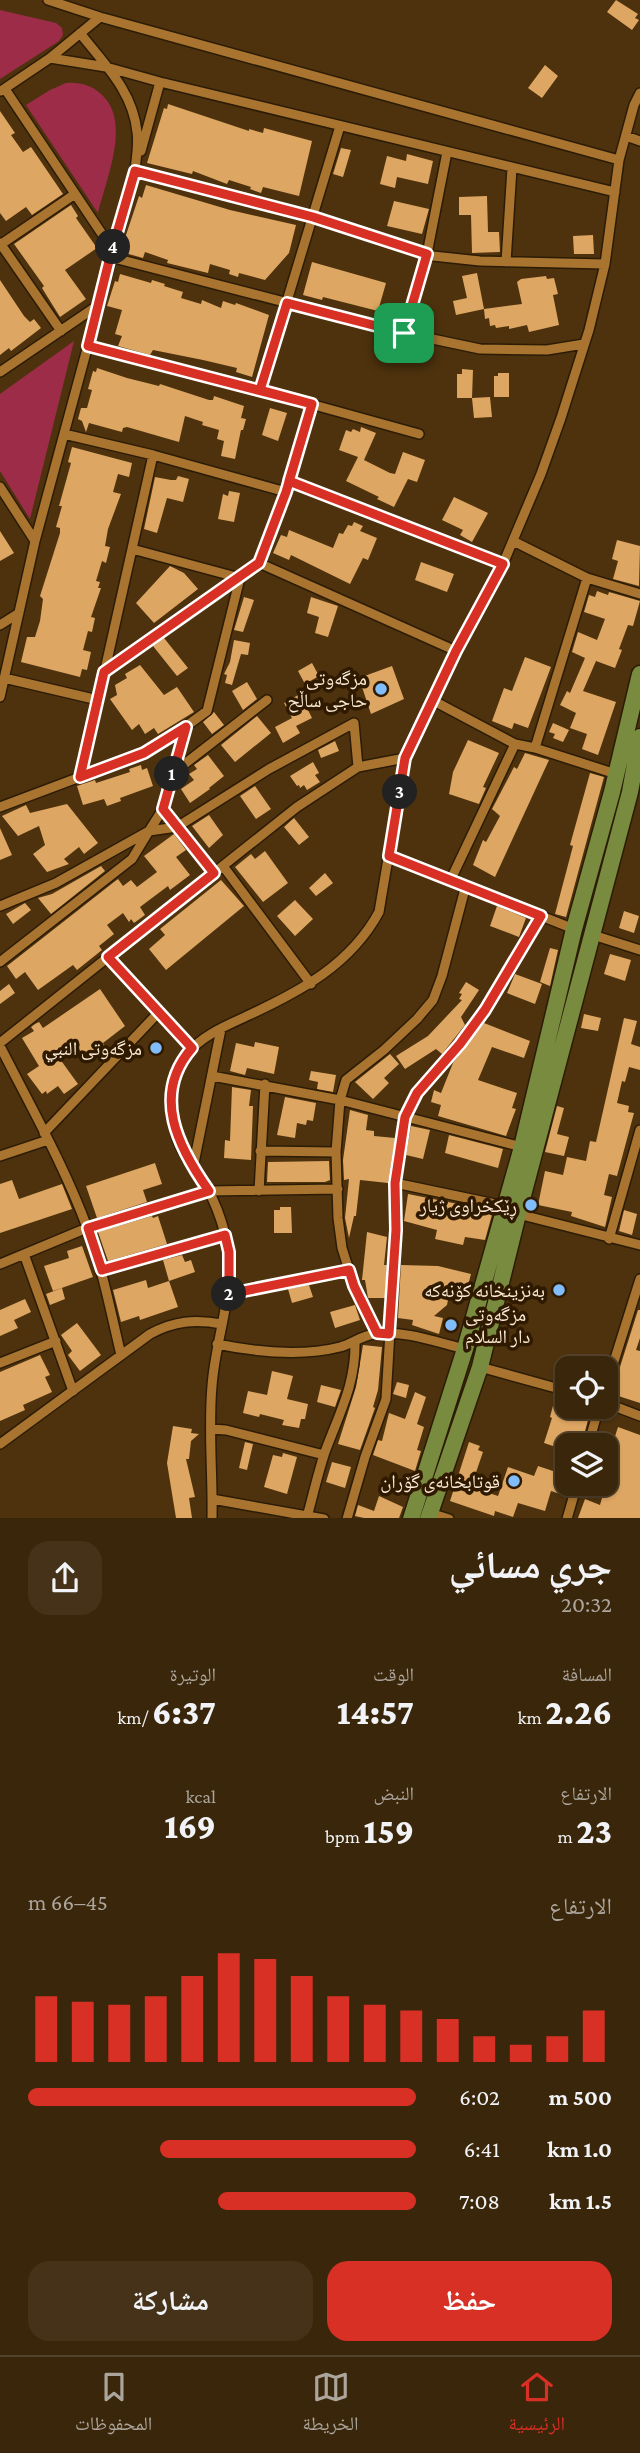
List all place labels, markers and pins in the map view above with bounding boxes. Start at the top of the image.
pin: 4 [96,230,130,264]
pin [374,303,434,363]
place label: مزگەوتی حاجی ساڵح [287,668,367,713]
marker: مزگەوتی حاجی ساڵح [373,681,389,697]
pin: 1 [154,756,190,792]
pin: 3 [382,774,418,810]
place label: مزگەوتی النبي [44,1038,142,1063]
marker: مزگەوتی النبي [148,1040,164,1056]
place label: ڕێکخراوی ژیار [418,1195,517,1220]
marker: ڕێکخراوی ژیار [523,1197,539,1213]
pin: 2 [212,1276,246,1312]
place label: بەنزینخانە کۆنەکە [424,1280,545,1302]
marker: بەنزینخانە کۆنەکە [551,1282,567,1298]
place label: مزگەوتی دار السلام [465,1304,530,1350]
marker: مزگەوتی دار السلام [443,1317,459,1333]
place label: قوتابخانەی گۆران [380,1471,500,1493]
marker: قوتابخانەی گۆران [506,1473,522,1489]

